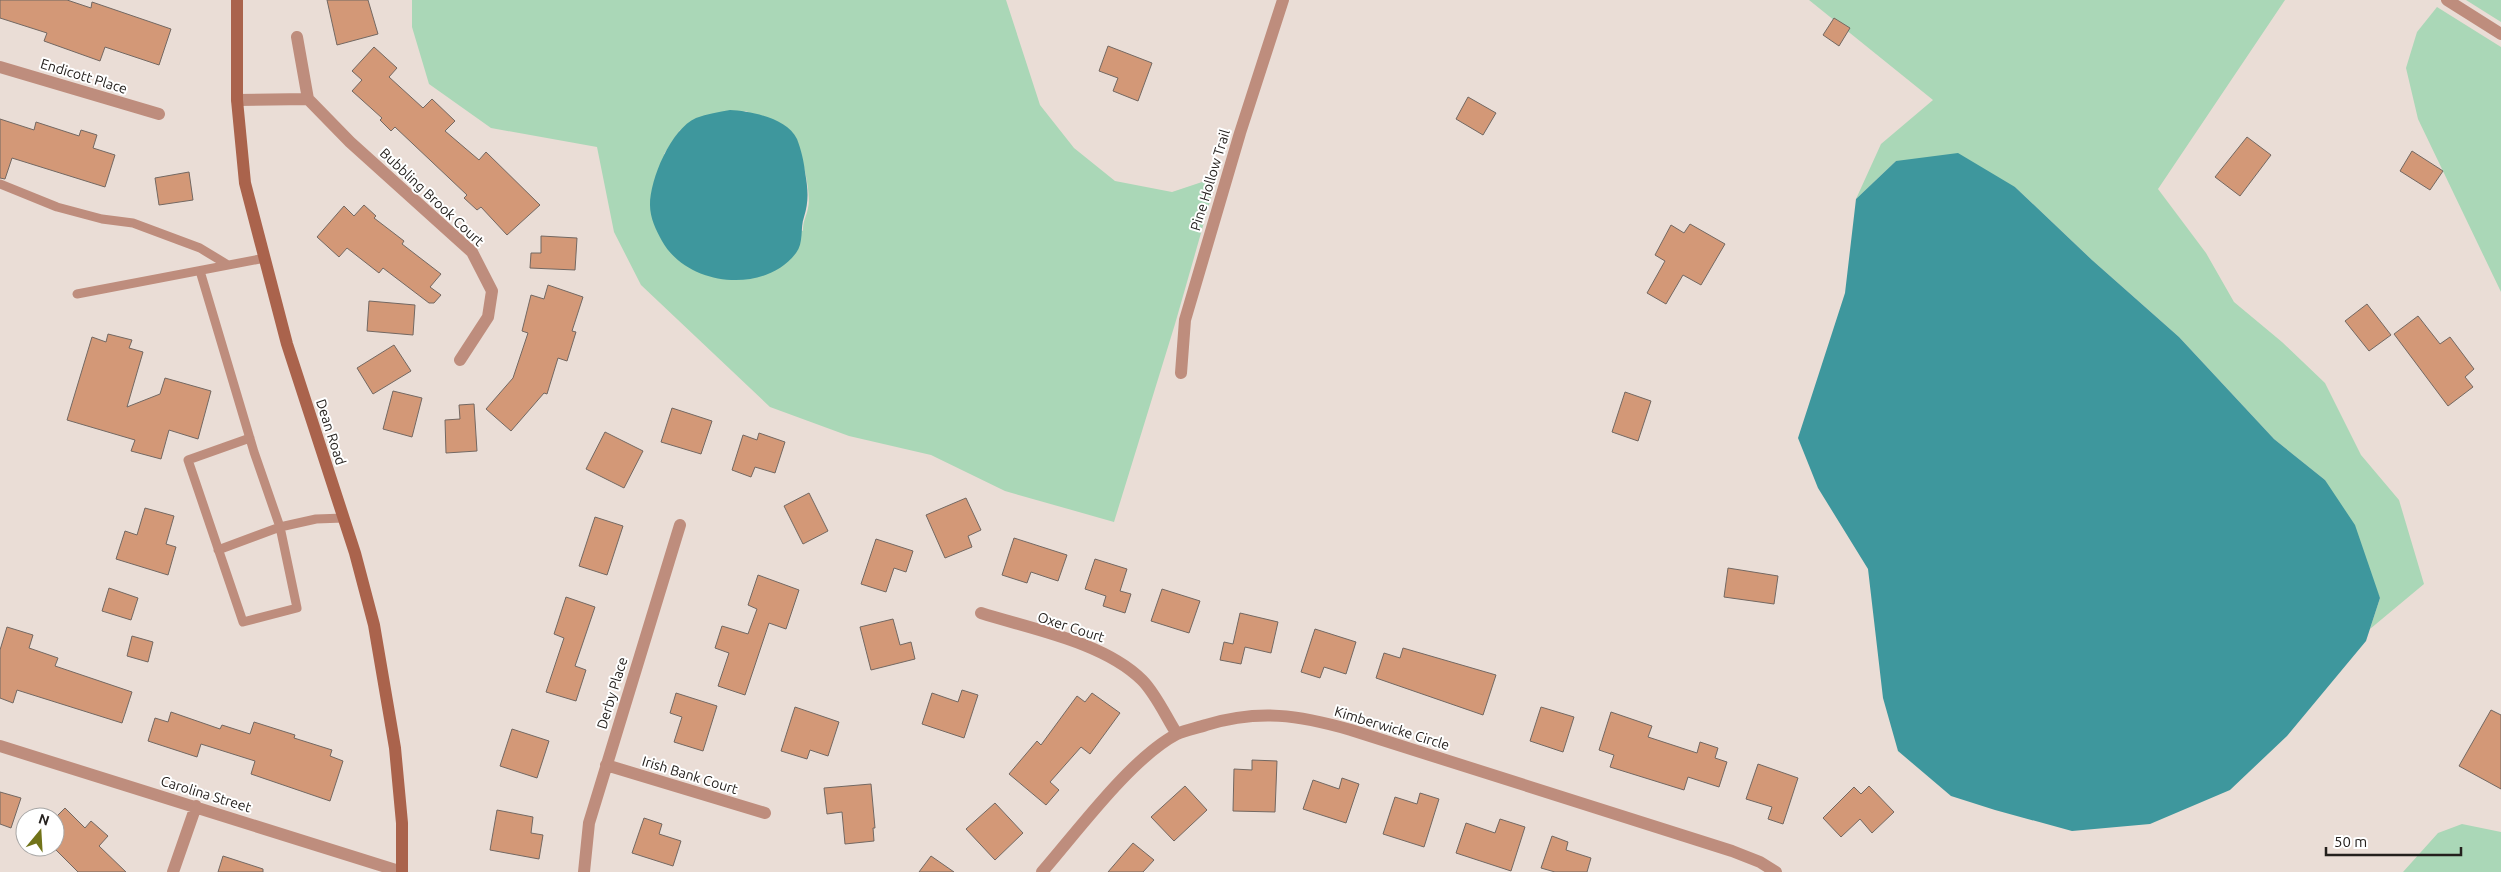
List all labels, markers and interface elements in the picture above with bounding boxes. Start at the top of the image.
street label: Endicott Place [39,55,129,97]
street label: Pine Hollow Trail [1187,127,1233,233]
street label: Bubbling Brook Court [377,145,488,250]
street label: Dean Road [313,397,349,467]
street label: Oxer Court [1035,609,1107,646]
street label: Derby Place [593,655,631,731]
street label: Kimberwicke Circle [1333,703,1451,753]
street label: Irish Bank Court [640,753,740,797]
street label: Carolina Street [159,773,254,816]
north arrow [15,807,65,857]
text: N [37,810,51,829]
scale bar [2326,824,2461,856]
text: 50 m [2334,833,2367,850]

